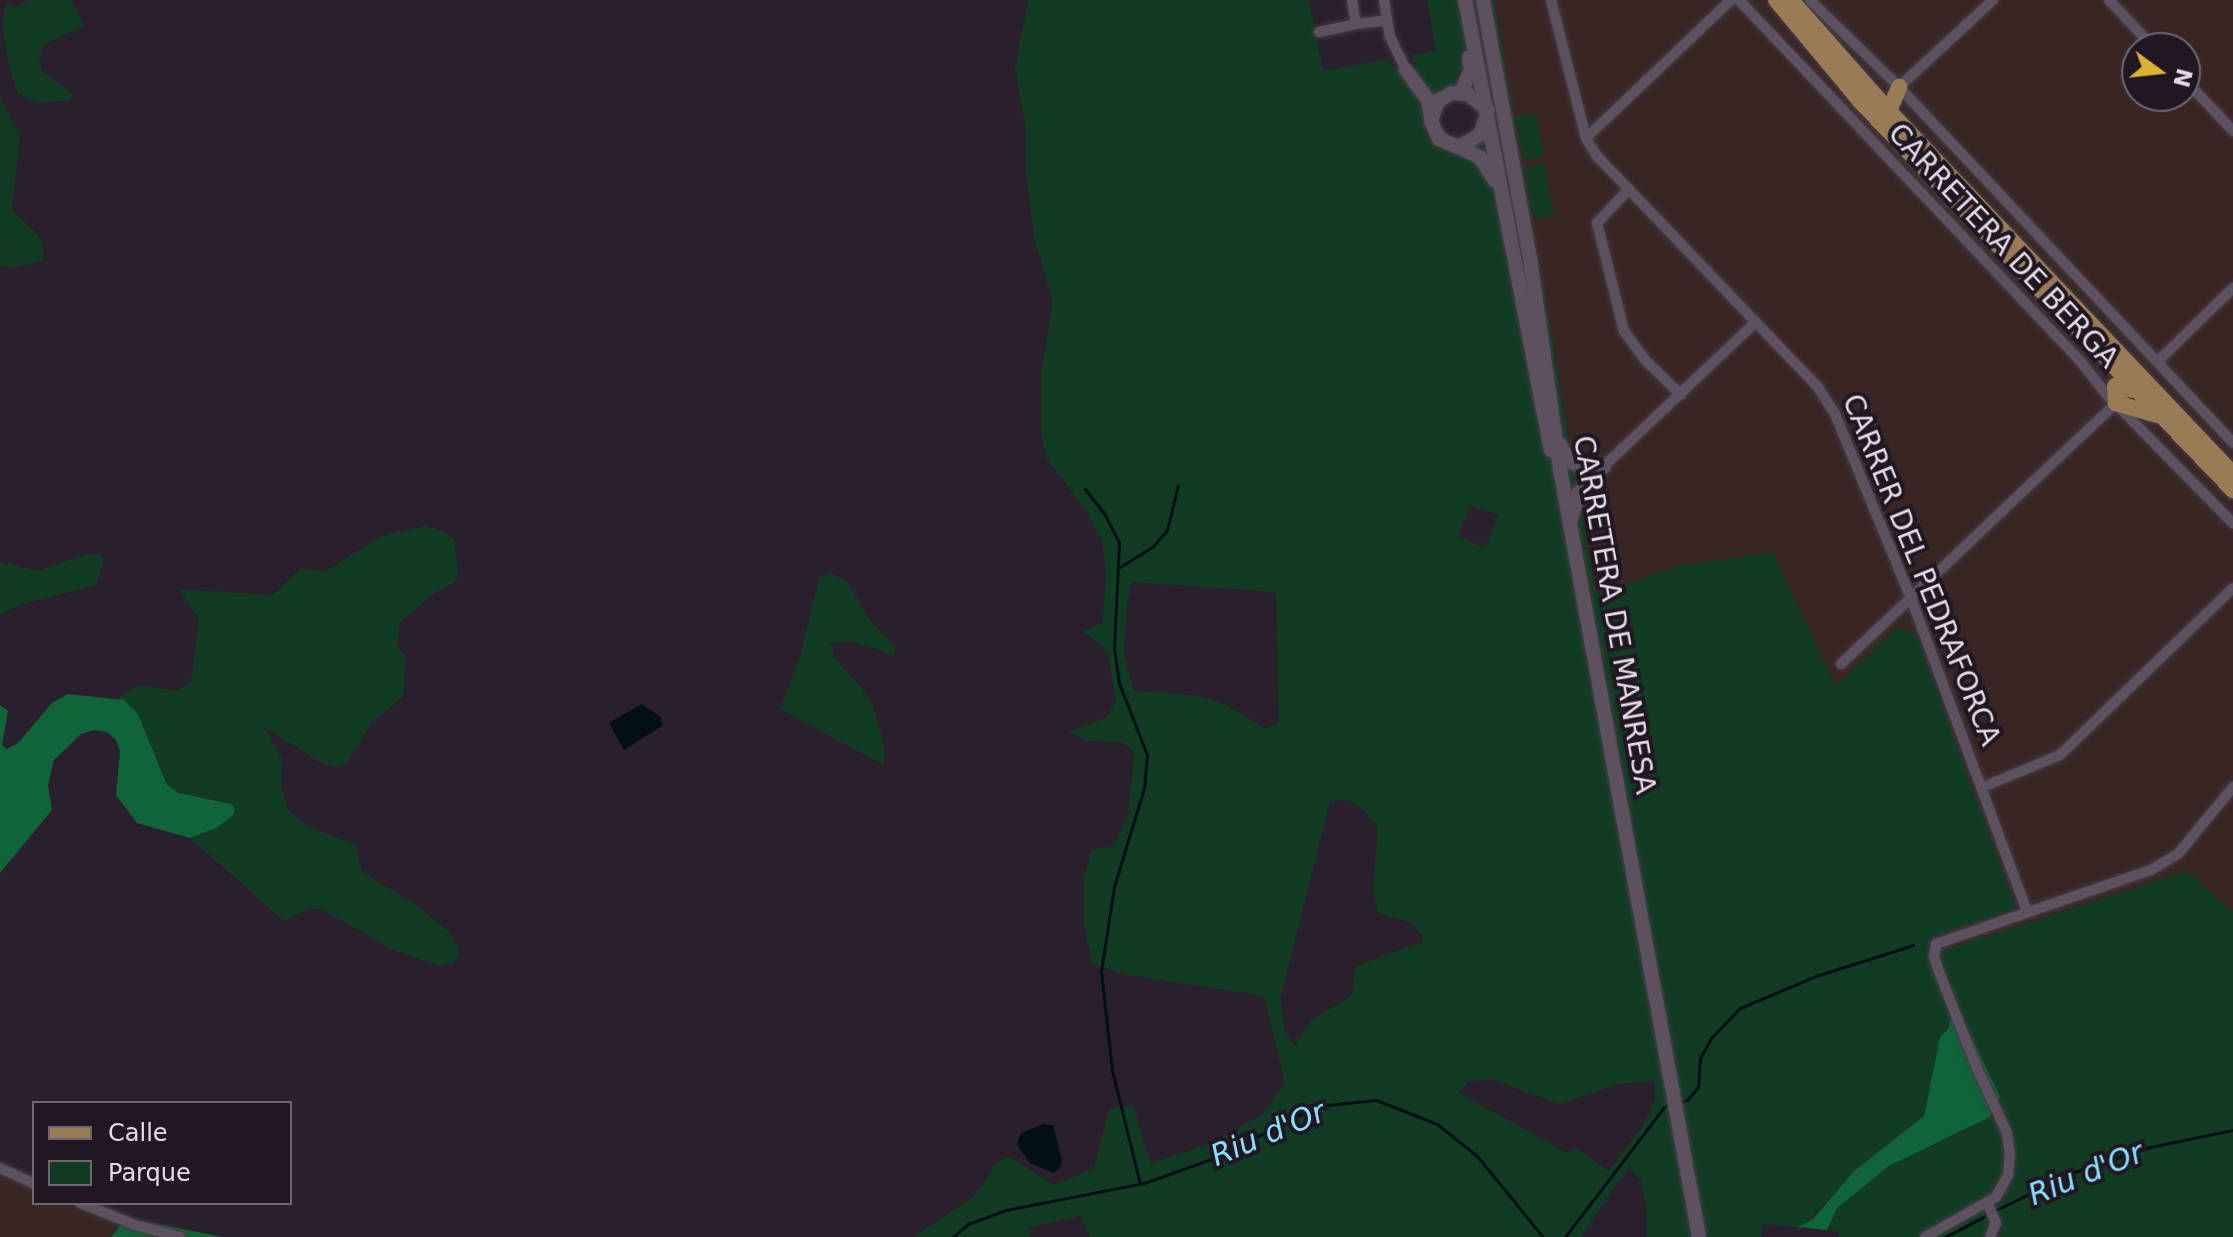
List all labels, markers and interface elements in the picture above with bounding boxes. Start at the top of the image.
north arrow [2121,32,2201,112]
text: N [2168,66,2197,90]
street label: CARRETERA DE BERGA [1881,117,2125,375]
street label: CARRER DEL PEDRAFORCA [1835,389,2007,751]
street label: CARRETERA DE MANRESA [1566,433,1662,797]
water label: Riu d'Or [1205,1094,1331,1174]
legend [32,1101,292,1205]
text: Calle [108,1119,168,1147]
water label: Riu d'Or [2023,1135,2149,1213]
text: Parque [108,1159,191,1187]

